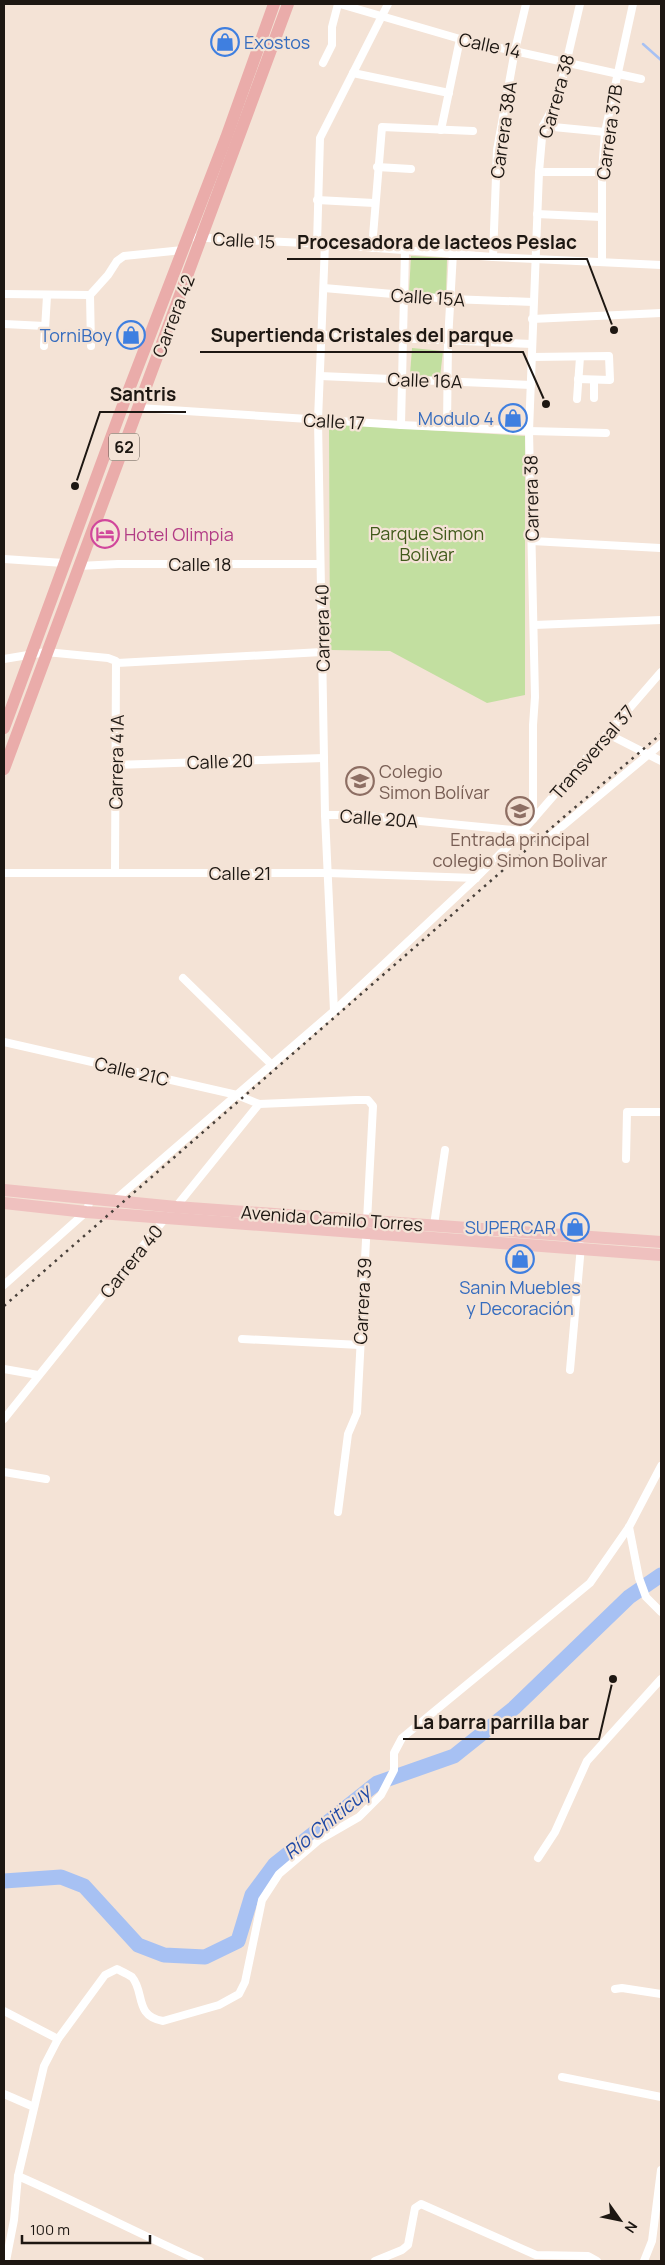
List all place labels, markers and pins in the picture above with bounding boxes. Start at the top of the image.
shop icon: Exostos [210,27,240,57]
place label: Exostos [244,30,310,54]
callout: Procesadora de lacteos Peslac [287,225,587,259]
callout: Supertienda Cristales del parque [200,318,523,352]
shop icon: TorniBoy [116,320,146,350]
place label: TorniBoy [40,323,112,347]
callout: Santris [100,378,186,412]
shop icon: Modulo 4 [498,403,528,433]
place label: Modulo 4 [418,406,494,430]
hotel icon: Hotel Olimpia [90,519,120,549]
place label: Hotel Olimpia [124,522,234,546]
place label: Colegio Simon Bolívar [379,759,490,804]
school or university icon: Colegio Simon Bolívar [345,766,375,796]
school or university icon: Entrada principal colegio Simon Bolivar [505,796,535,826]
place label: Entrada principal colegio Simon Bolivar [433,827,608,872]
shop icon: SUPERCAR [560,1212,590,1242]
place label: SUPERCAR [465,1215,556,1239]
shop icon: Sanin Muebles y Decoración [505,1244,535,1274]
place label: Sanin Muebles y Decoración [459,1275,581,1320]
callout: La barra parrilla bar [403,1705,599,1739]

